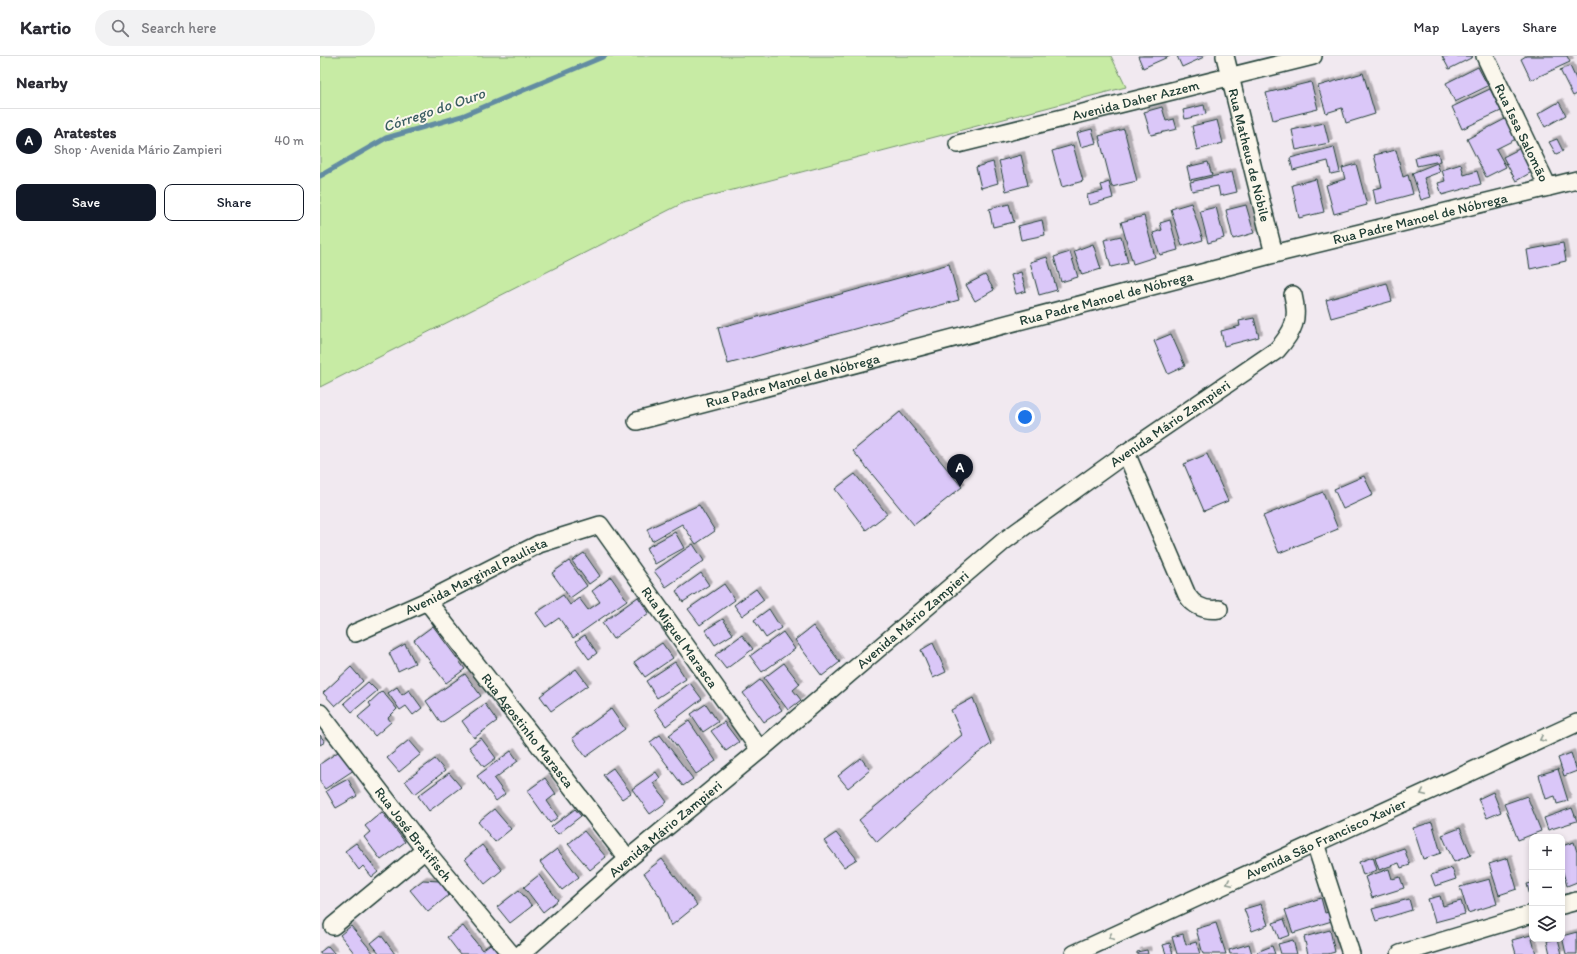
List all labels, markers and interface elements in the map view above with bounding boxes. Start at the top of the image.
search box [95,10,375,46]
text: Kartio [20,16,71,39]
icon: search [109,17,131,39]
text: Search here [141,19,216,37]
text: Map [1414,19,1439,36]
text: Layers [1461,19,1500,36]
text: Share [1522,19,1557,36]
text: Nearby [16,72,68,92]
street label: Avenida Daher Azzem [1070,76,1202,124]
street label: Rua Issa Salomão [1491,81,1552,185]
water label: Córrego do Ouro [381,84,488,136]
street label: Rua Matheus de Nóbile [1224,87,1274,224]
text: Aratestes [54,124,116,142]
text: A [25,133,33,148]
text: 40 m [274,133,304,148]
text: Shop · Avenida Mário Zampieri [54,142,222,157]
button: Save [16,184,156,221]
button: Share [164,184,304,221]
street label: Rua Padre Manoel de Nóbrega [1331,189,1510,248]
street label: Rua Padre Manoel de Nóbrega [1017,267,1196,329]
street label: Rua Padre Manoel de Nóbrega [704,350,882,412]
street label: Avenida Mário Zampieri [1107,376,1234,471]
your location [1015,407,1035,427]
pin: A [947,454,973,487]
street label: Avenida Marginal Paulista [403,534,550,619]
street label: Avenida Mário Zampieri [853,567,972,672]
street label: Rua Miguel Marasca [638,583,721,692]
street label: Rua Agostinho Marasca [477,670,577,791]
one-way arrow [1538,734,1546,742]
street label: Avenida Mário Zampieri [605,777,725,881]
street label: Rua José Bratifisch [371,784,456,886]
one-way arrow [1420,789,1427,797]
street label: Avenida São Francisco Xavier [1243,794,1409,883]
map controls [1529,834,1565,942]
button: + [1529,834,1565,870]
button: − [1529,870,1565,906]
one-way arrow [1225,878,1233,886]
button: layers [1529,906,1565,942]
one-way arrow [1107,932,1115,940]

